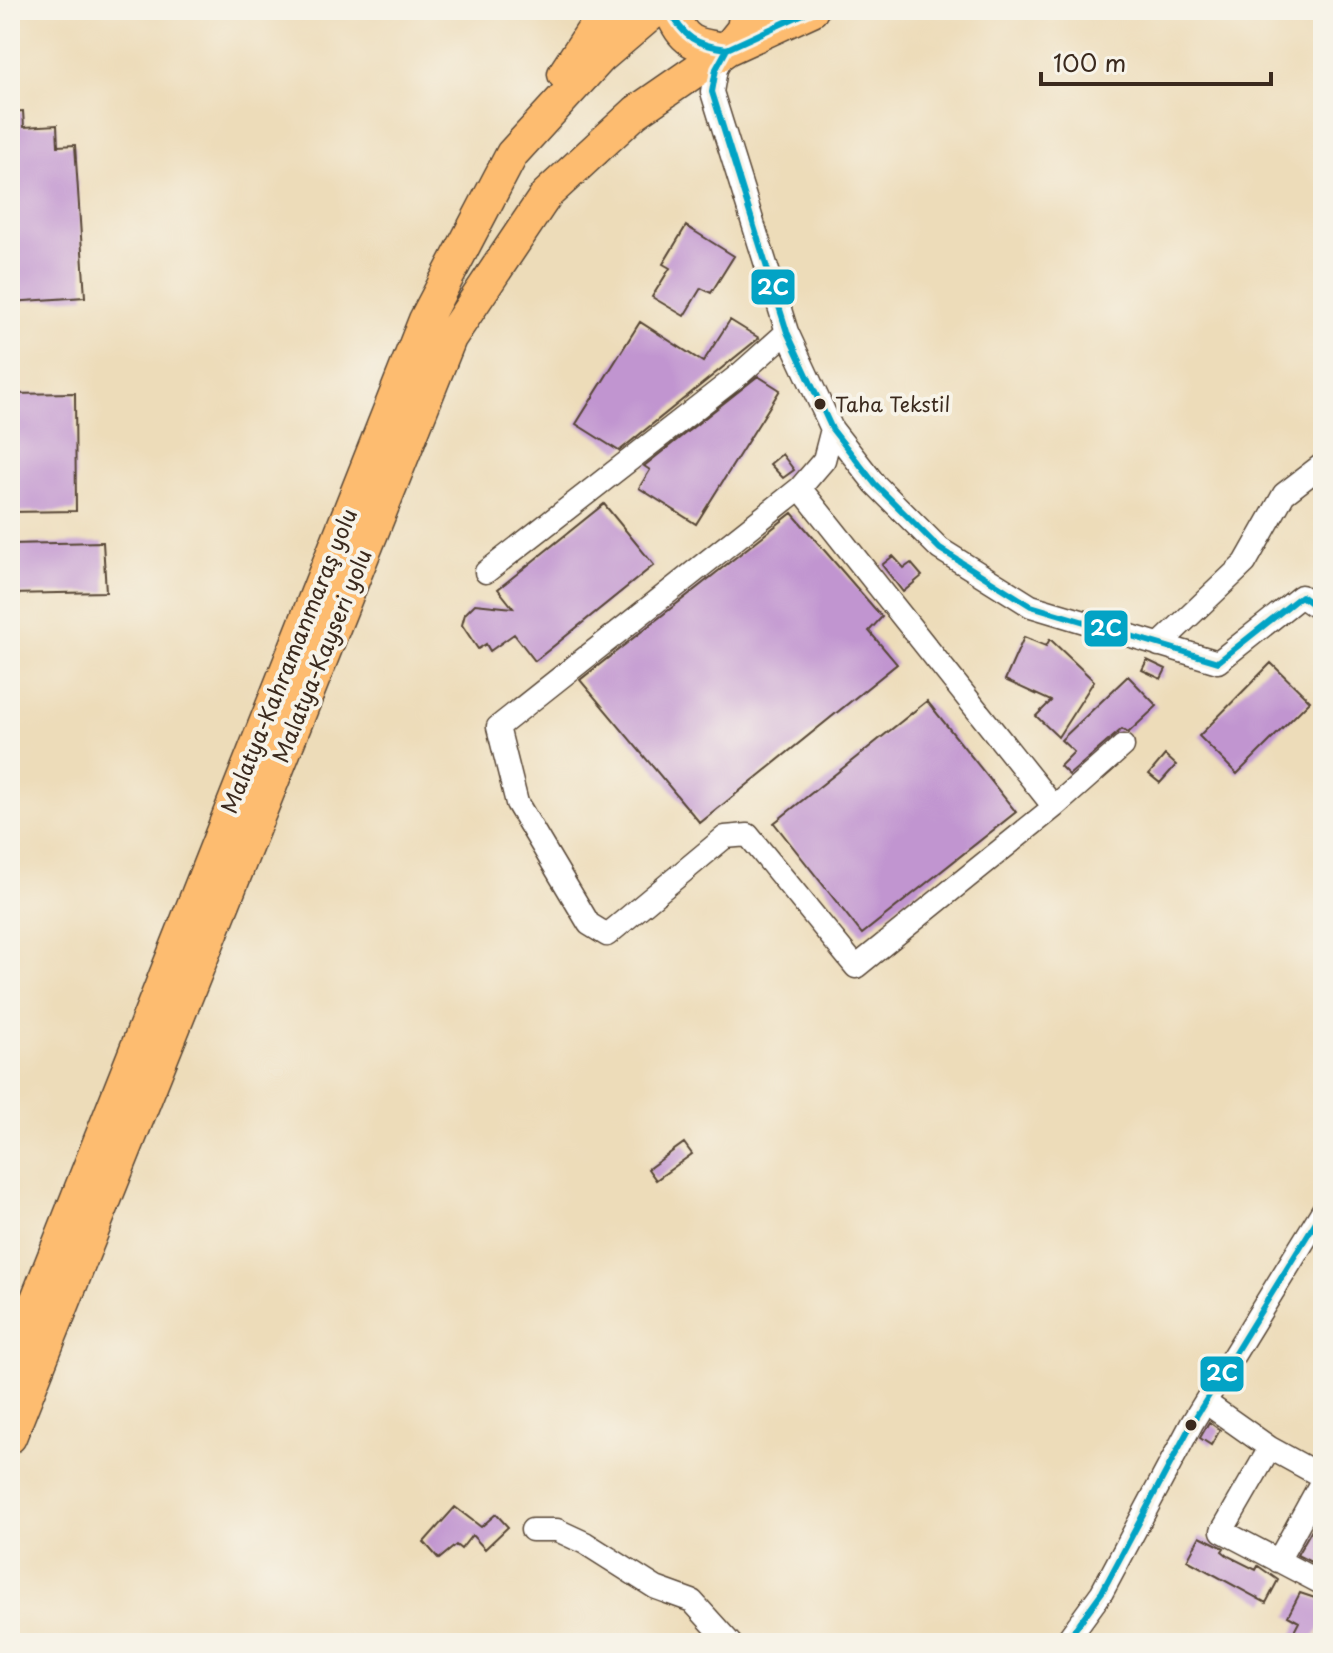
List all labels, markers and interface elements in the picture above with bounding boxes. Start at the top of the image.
scale bar [1041,36,1271,86]
text: 100 m [1053,44,1126,80]
line badge: 2C [750,268,796,306]
text: 2C [757,269,789,302]
place label: Taha Tekstil [835,389,950,419]
marker: Taha Tekstil [812,396,828,412]
street label: Malatya-Kahramanmaraş yolu [211,503,364,818]
street label: Malatya-Kayseri yolu [263,544,379,767]
line badge: 2C [1083,609,1129,648]
text: 2C [1090,610,1122,643]
line badge: 2C [1199,1355,1245,1393]
text: 2C [1206,1355,1238,1388]
unlabelled marker [1183,1417,1199,1433]

